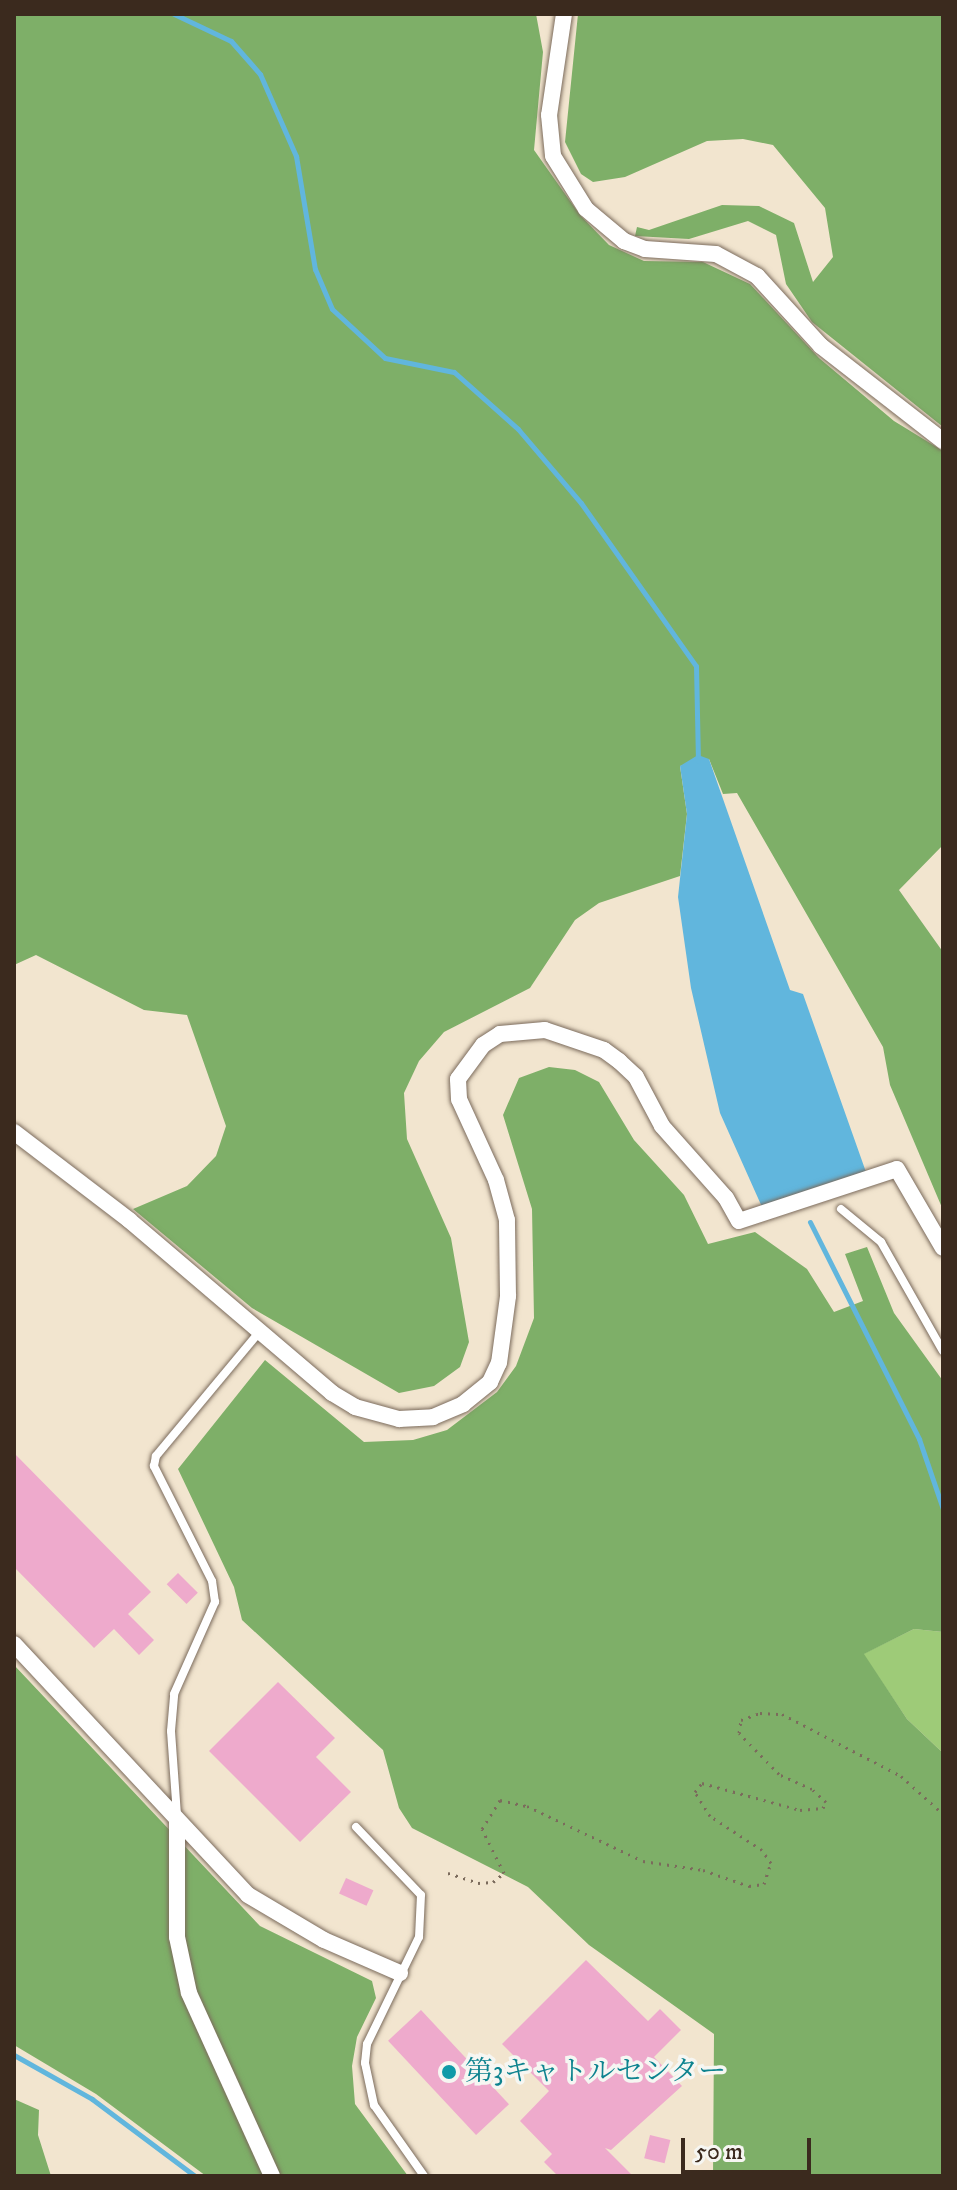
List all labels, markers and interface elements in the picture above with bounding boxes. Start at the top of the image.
place label: 第3キャトルセンター [465,2055,727,2089]
marker: 第3キャトルセンター [440,2063,458,2081]
scale bar [685,2122,815,2172]
text: 50 m [695,2137,743,2167]

